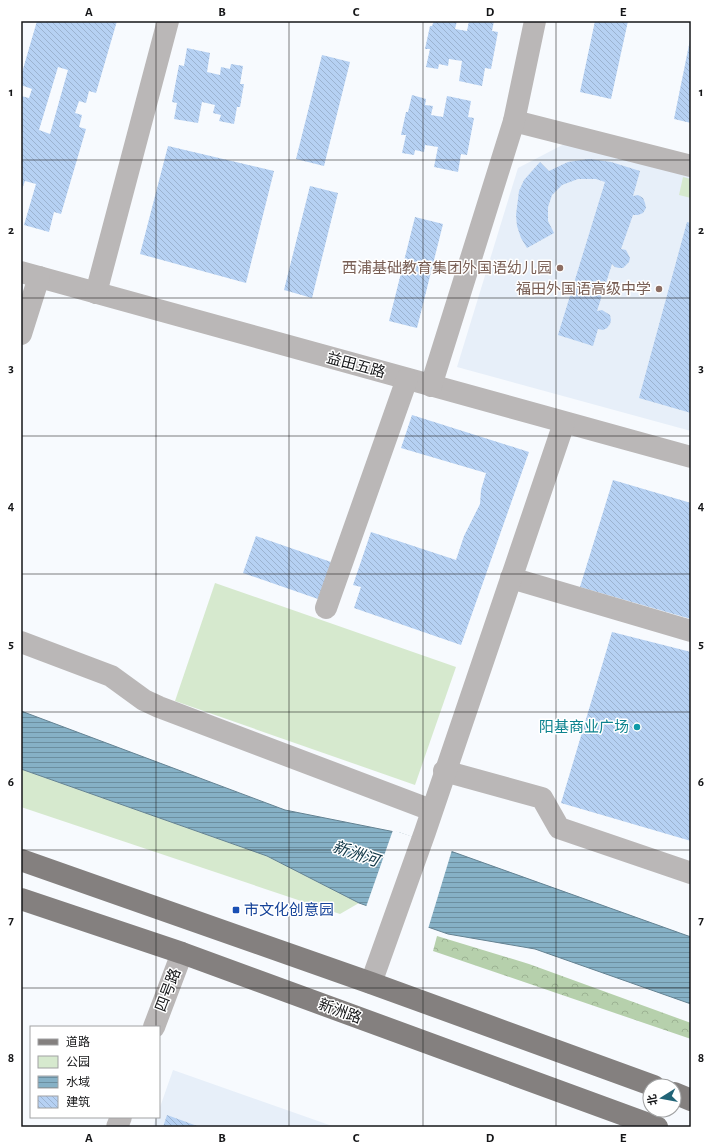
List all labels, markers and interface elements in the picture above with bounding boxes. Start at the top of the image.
text: A [85,6,93,19]
text: B [218,6,226,19]
text: C [353,6,360,19]
text: D [486,6,495,19]
text: E [620,6,627,19]
text: 1 [9,86,13,99]
text: 1 [699,86,703,99]
text: 2 [8,224,14,237]
text: 2 [698,224,704,237]
place label: 西浦基础教育集团外国语幼儿园 [342,259,552,276]
marker: 西浦基础教育集团外国语幼儿园 [555,263,565,273]
place label: 福田外国语高级中学 [516,281,651,297]
marker: 福田外国语高级中学 [654,284,664,294]
street label: 益田五路 [325,350,387,380]
text: 3 [8,362,14,375]
text: 3 [698,362,704,375]
text: 4 [8,500,15,513]
text: 4 [698,500,705,513]
text: 5 [8,638,14,651]
text: 5 [698,638,704,651]
place label: 阳基商业广场 [539,719,629,735]
marker: 阳基商业广场 [632,722,642,732]
text: 6 [8,776,14,789]
text: 6 [698,776,704,789]
water label: 新洲河 [330,838,384,870]
place label: 市文化创意园 [244,901,334,918]
marker: 市文化创意园 [231,905,241,915]
text: 7 [8,914,14,927]
text: 7 [698,914,704,927]
street label: 四号路 [152,966,184,1014]
street label: 新洲路 [316,995,364,1026]
legend [30,1026,160,1118]
text: 道路 [66,1035,90,1048]
text: 8 [8,1052,14,1065]
text: 8 [698,1052,704,1065]
text: 公园 [66,1056,90,1068]
text: 水域 [66,1076,90,1088]
north arrow [642,1078,682,1118]
text: 北 [646,1093,659,1106]
text: 建筑 [66,1095,90,1108]
text: A [85,1132,93,1145]
text: B [218,1132,226,1145]
text: C [353,1132,360,1145]
text: D [486,1132,495,1145]
text: E [620,1132,627,1145]

